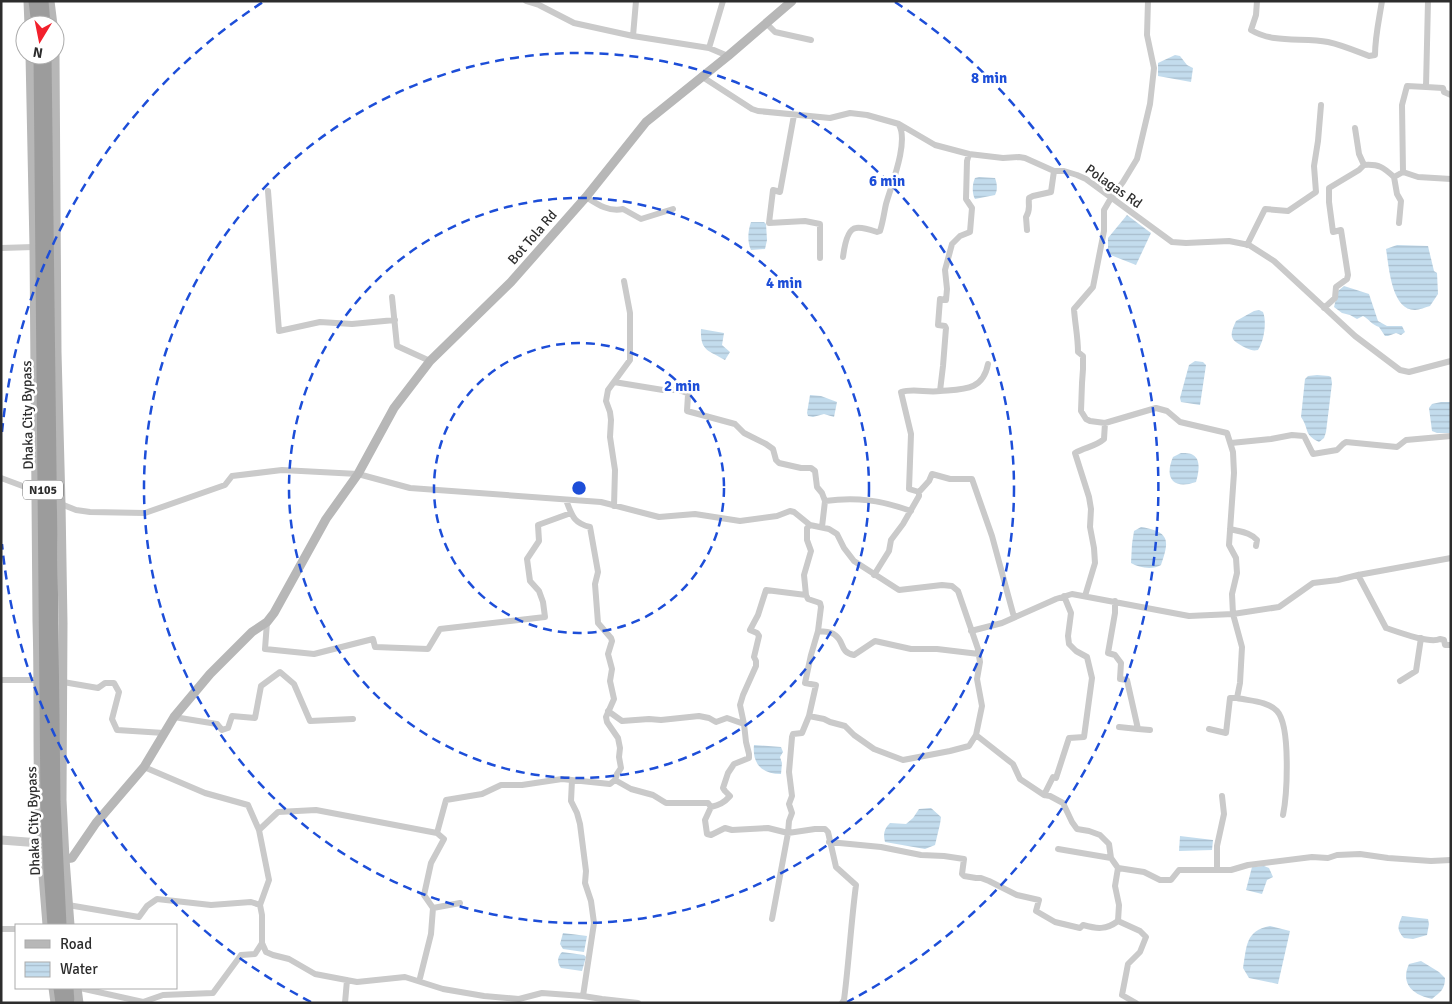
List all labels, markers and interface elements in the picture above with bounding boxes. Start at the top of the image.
north arrow [15,15,65,65]
text: N [32,43,44,62]
text: 8 min [971,69,1007,87]
street label: Polagas Rd [1082,161,1145,212]
text: 6 min [869,172,905,190]
street label: Bot Tola Rd [504,207,561,268]
text: 4 min [766,274,802,292]
street label: Dhaka City Bypass [18,360,37,470]
text: 2 min [664,377,700,395]
centre of rings [570,479,588,497]
road number: N105 [23,480,63,500]
street label: Dhaka City Bypass [23,766,44,876]
legend [15,924,178,989]
text: Road [60,935,92,953]
text: Water [60,960,98,978]

